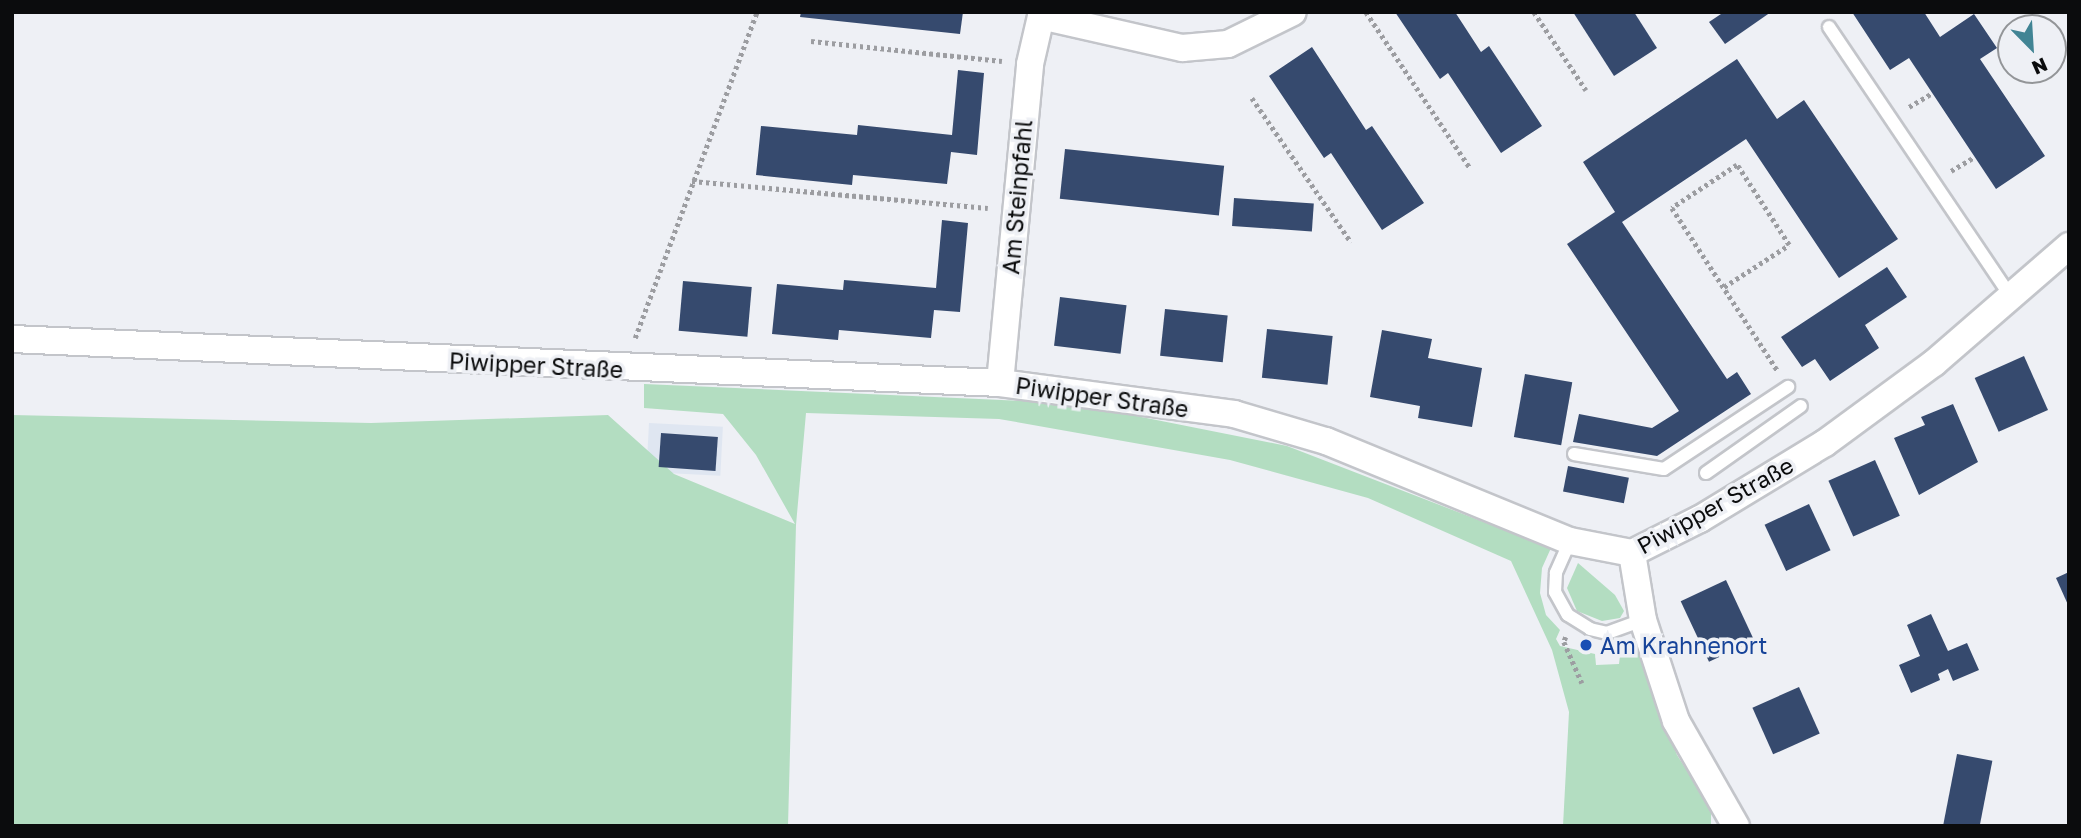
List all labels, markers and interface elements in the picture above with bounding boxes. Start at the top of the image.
north arrow [1997,14,2067,84]
text: N [2029,53,2051,80]
street label: Am Steinpfahl [996,119,1038,275]
street label: Piwipper Straße [448,347,624,383]
street label: Piwipper Straße [1014,371,1190,423]
street label: Piwipper Straße [1632,451,1798,559]
place label: Am Krahnenort [1600,631,1767,659]
marker: Am Krahnenort [1578,637,1594,653]

